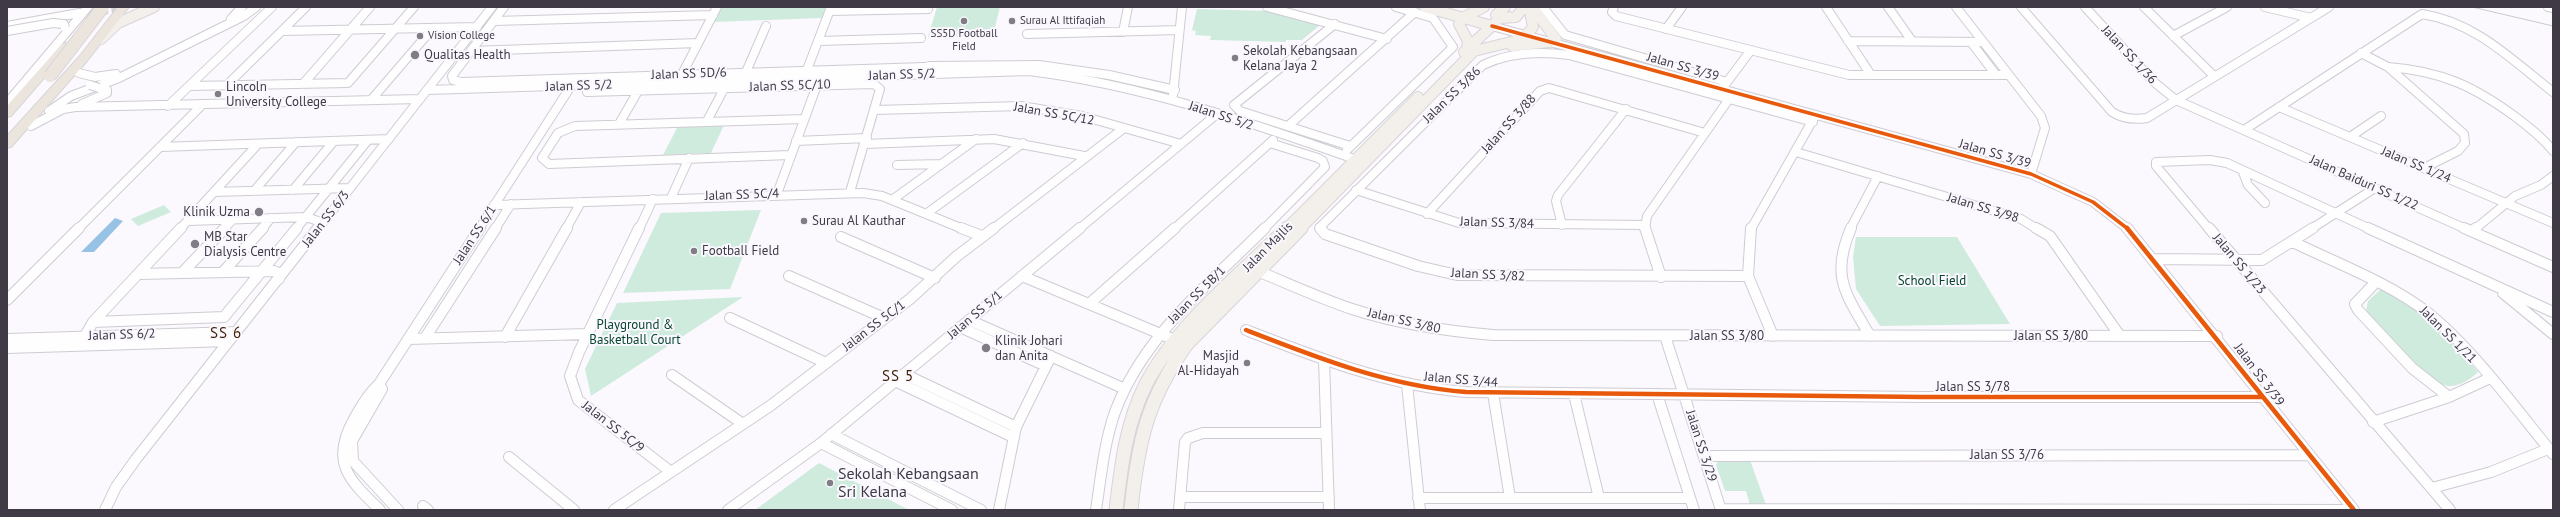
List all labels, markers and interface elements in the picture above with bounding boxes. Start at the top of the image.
place label: Surau Al Ittifaqiah [1020,14,1105,28]
marker: SS5D Football Field [959,16,969,26]
marker: Surau Al Ittifaqiah [1007,16,1017,26]
street label: Jalan SS 1/36 [2098,23,2160,87]
place label: SS5D Football Field [931,27,997,53]
place label: Vision College [428,29,495,43]
marker: Vision College [415,31,425,41]
place label: Sekolah Kebangsaan Kelana Jaya 2 [1243,43,1357,74]
place label: Qualitas Health [424,47,511,63]
marker: Qualitas Health [409,49,421,61]
street label: Jalan SS 3/39 [1645,49,1721,85]
marker: Sekolah Kebangsaan Kelana Jaya 2 [1230,53,1240,63]
street label: Jalan SS 3/86 [1420,64,1484,126]
street label: Jalan SS 5D/6 [651,65,727,83]
street label: Jalan SS 5/2 [868,66,936,84]
street label: Jalan SS 5/2 [545,77,613,95]
street label: Jalan SS 5C/10 [749,77,831,95]
place label: Lincoln University College [226,79,327,110]
marker: Lincoln University College [213,89,223,99]
street label: Jalan SS 3/88 [1478,91,1540,157]
street label: Jalan SS 5/2 [1187,98,1255,134]
street label: Jalan SS 5C/12 [1012,99,1096,129]
street label: Jalan SS 3/39 [1957,136,2033,172]
street label: Jalan SS 1/24 [2379,143,2453,187]
street label: Jalan Baiduri SS 1/22 [2307,152,2421,214]
street label: Jalan SS 5C/4 [704,186,780,204]
street label: Jalan SS 6/3 [299,188,353,250]
street label: Jalan SS 3/98 [1945,190,2021,226]
street label: Jalan SS 6/1 [450,203,500,267]
place label: Klinik Uzma [183,204,250,220]
marker: Klinik Uzma [253,206,265,218]
place label: Surau Al Kauthar [812,213,906,229]
street label: Jalan SS 3/84 [1460,214,1534,232]
marker: Surau Al Kauthar [799,216,809,226]
street label: Jalan Majlis [1240,219,1296,275]
place label: MB Star Dialysis Centre [204,229,286,260]
street label: Jalan SS 1/23 [2209,231,2269,297]
marker: MB Star Dialysis Centre [189,238,201,250]
place label: Football Field [702,243,779,259]
marker: Football Field [689,246,699,256]
street label: Jalan SS 5B/1 [1165,263,1229,327]
street label: Jalan SS 3/82 [1451,265,1525,285]
park label: School Field [1898,273,1966,289]
street label: Jalan SS 5/1 [944,287,1006,343]
street label: Jalan SS 5C/1 [840,297,908,355]
street label: Jalan SS 1/21 [2416,303,2480,367]
street label: Jalan SS 3/80 [1366,305,1442,337]
park label: Playground & Basketball Court [589,317,681,348]
district label: SS 6 [210,325,242,343]
street label: Jalan SS 6/2 [88,326,156,344]
street label: Jalan SS 3/80 [1690,328,1764,344]
street label: Jalan SS 3/80 [2014,328,2088,344]
place label: Klinik Johari dan Anita [995,333,1063,364]
street label: Jalan SS 3/39 [2230,341,2288,409]
marker: Klinik Johari dan Anita [980,342,992,354]
place label: Masjid Al-Hidayah [1178,348,1239,379]
marker: Masjid Al-Hidayah [1242,358,1252,368]
district label: SS 5 [882,368,914,386]
street label: Jalan SS 3/44 [1423,369,1499,391]
street label: Jalan SS 3/78 [1936,379,2010,395]
street label: Jalan SS 5C/9 [579,398,647,456]
street label: Jalan SS 3/29 [1682,408,1720,484]
street label: Jalan SS 3/76 [1970,447,2044,463]
place label: Sekolah Kebangsaan Sri Kelana [838,464,979,502]
marker: Sekolah Kebangsaan Sri Kelana [825,478,835,488]

